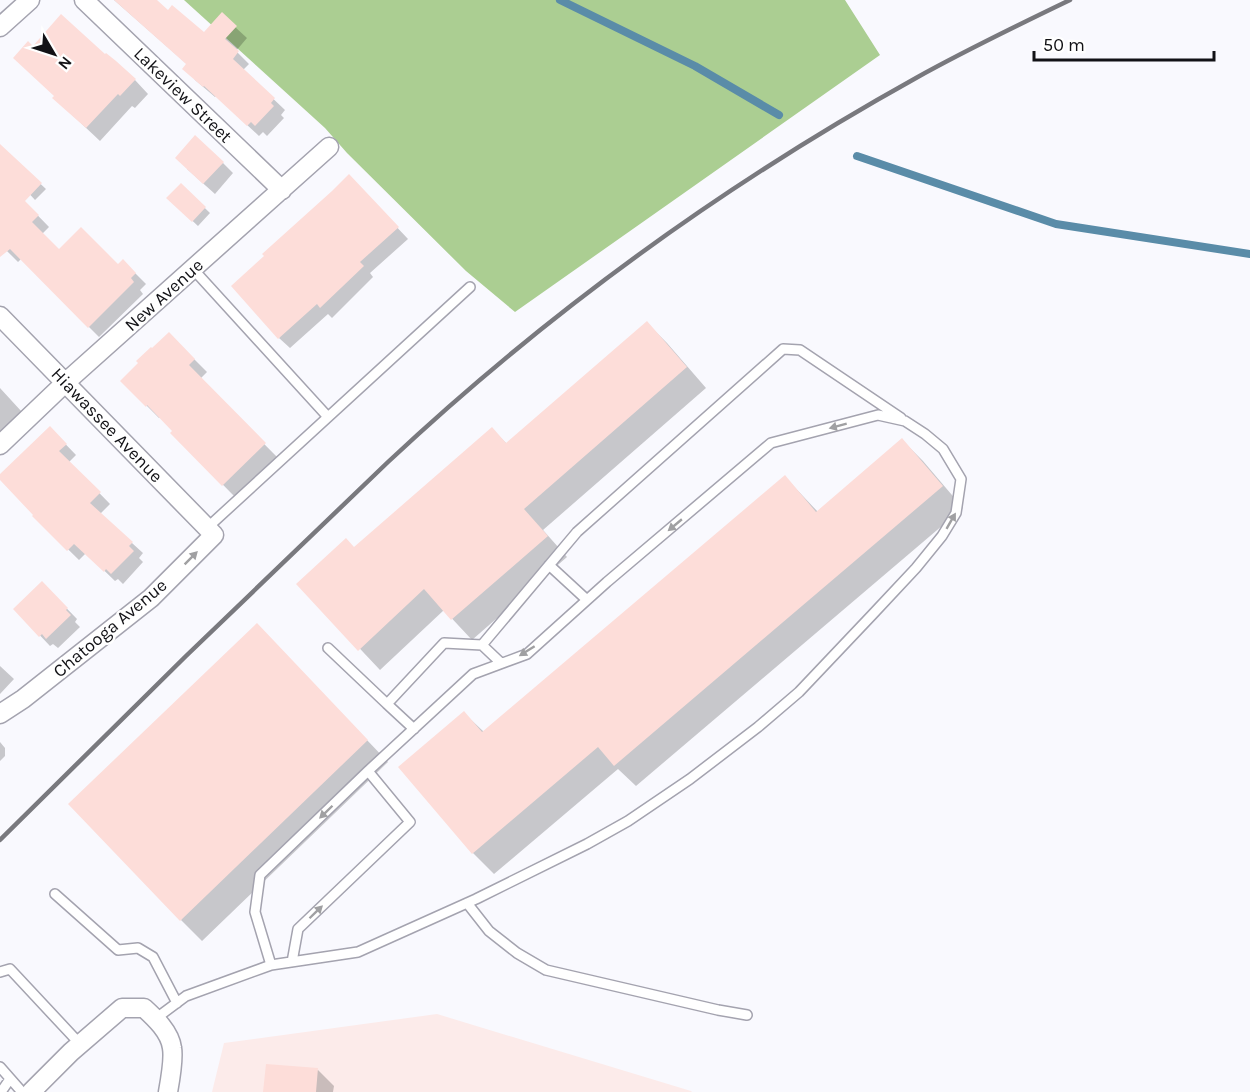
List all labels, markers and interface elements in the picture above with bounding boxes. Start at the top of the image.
north arrow [24,24,84,84]
scale bar [1034,24,1214,62]
text: 50 m [1043,34,1085,56]
street label: Lakeview Street [129,43,237,148]
text: N [54,53,76,74]
street label: New Avenue [120,254,208,336]
street label: Hiawassee Avenue [47,363,167,487]
one-way arrow [829,422,847,431]
one-way arrow [946,512,956,529]
one-way arrow [668,518,683,531]
one-way arrow [184,551,198,565]
street label: Chatooga Avenue [49,574,171,682]
one-way arrow [519,646,535,657]
one-way arrow [318,805,333,819]
one-way arrow [309,905,324,919]

